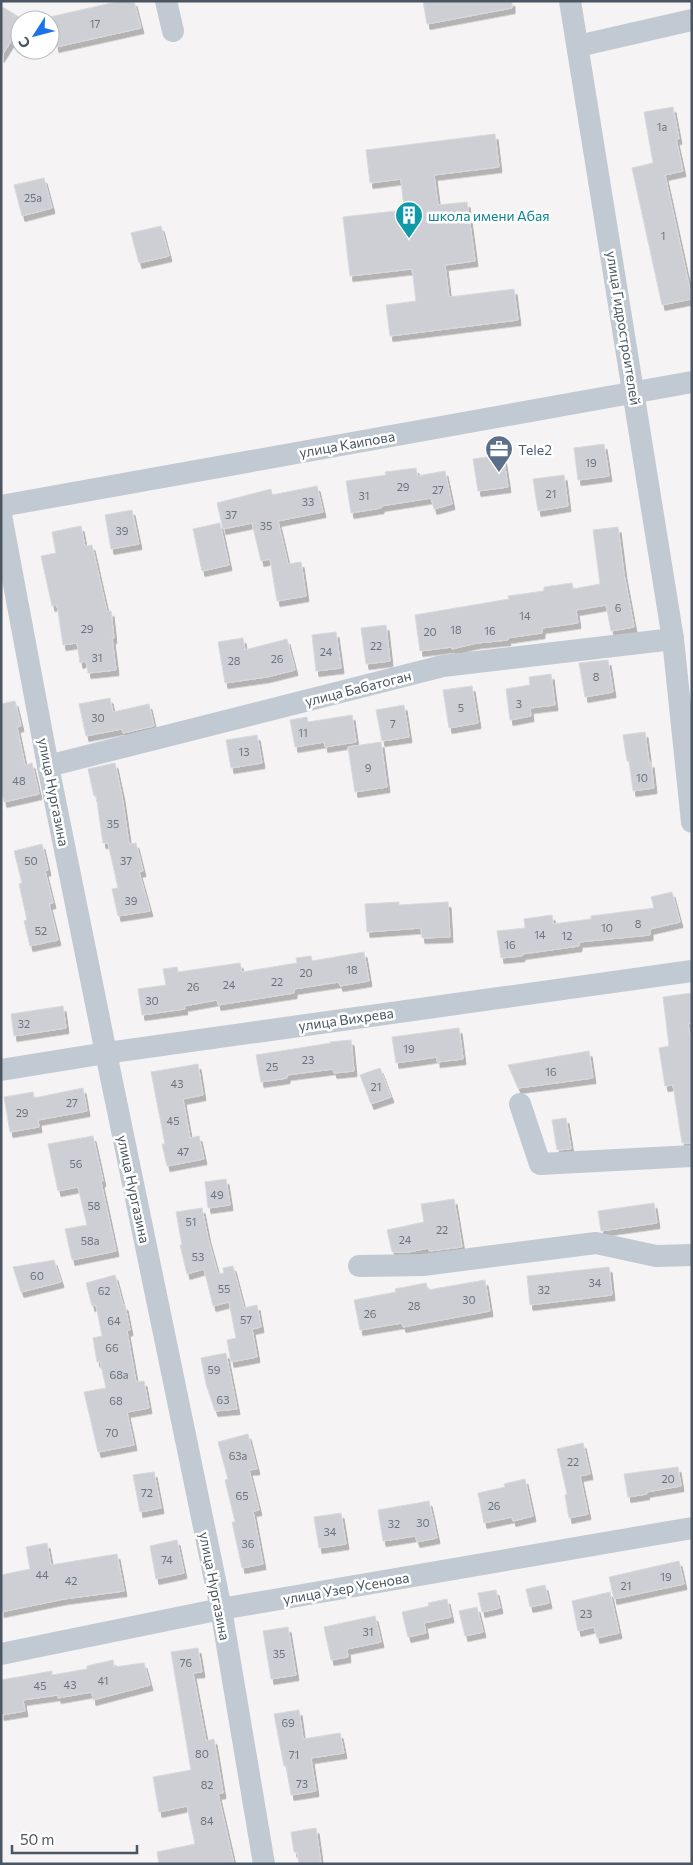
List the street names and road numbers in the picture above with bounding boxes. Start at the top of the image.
street label: улица Гидростроителей [603,250,645,406]
street label: улица Каипова [298,427,396,461]
street label: улица Бабатоган [303,667,413,709]
street label: улица Нургазина [35,736,73,848]
street label: улица Вихрева [297,1004,395,1034]
street label: улица Нургазина [114,1133,154,1245]
street label: улица Нургазина [196,1530,234,1642]
street label: улица Узер Усенова [282,1569,410,1607]

